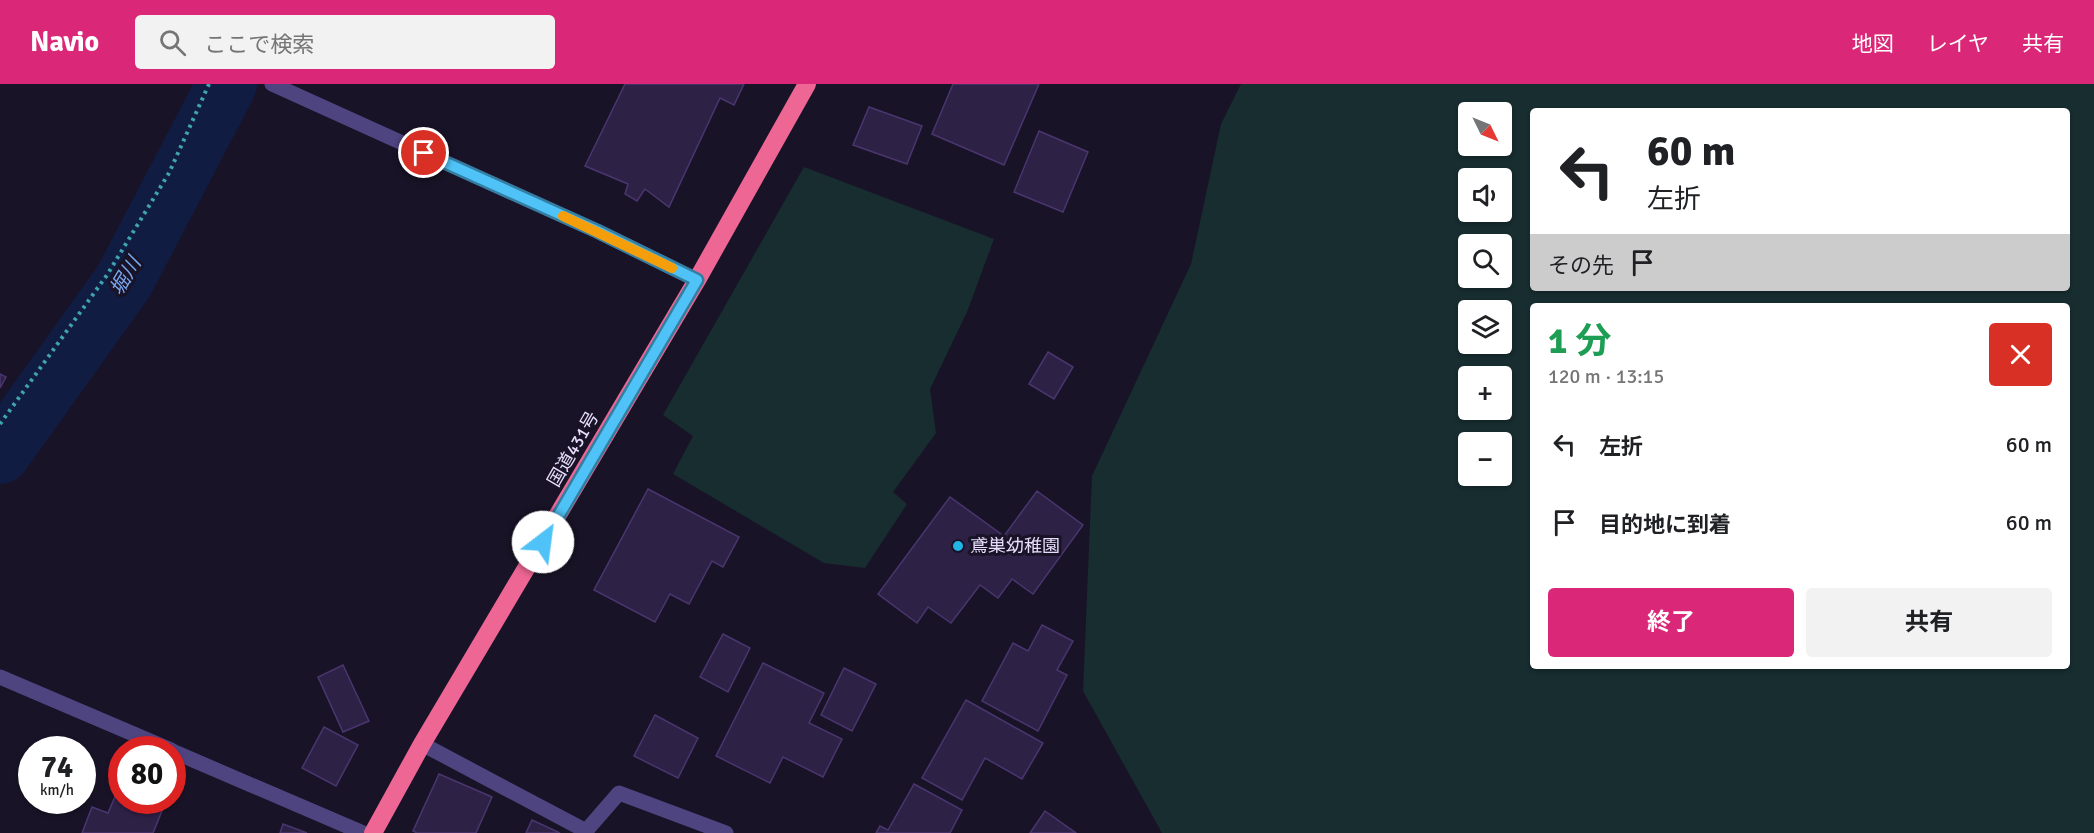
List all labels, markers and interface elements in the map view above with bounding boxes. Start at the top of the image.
search box [135,15,555,69]
text: Navio [30,25,99,59]
icon: search [156,26,189,59]
text: ここで検索 [204,31,314,58]
text: 地図 [1852,31,1894,57]
text: レイヤ [1927,31,1989,57]
text: 共有 [2022,31,2064,57]
north arrow [1458,102,1512,156]
map controls [1458,102,1512,486]
text: 60 m [1647,126,1736,177]
pin [398,127,449,178]
icon: left [1548,132,1626,210]
icon: arrive [407,136,440,169]
button: sound [1458,168,1512,222]
text: 左折 [1647,183,1701,216]
button: search [1458,234,1512,288]
icon: arrive [1626,246,1659,279]
water label: 堀川 [104,251,147,300]
text: その先 [1548,252,1614,279]
button: layers [1458,300,1512,354]
text: 1 分 [1548,319,1611,364]
button: close [1989,323,2052,386]
text: 120 m · 13:15 [1548,364,1664,389]
button: + [1458,366,1512,420]
street label: 国道431号 [543,407,603,491]
icon: left [1548,428,1581,461]
text: 60 m [2006,431,2052,458]
button: − [1458,432,1512,486]
text: 左折 [1599,433,1643,460]
icon: arrive [1548,506,1581,539]
text: 60 m [2006,509,2052,536]
position arrow [511,510,575,574]
text: 目的地に到着 [1599,511,1731,538]
place label: 鳶巣幼稚園 [970,535,1060,557]
marker: 鳶巣幼稚園 [951,539,965,553]
button: 終了 [1548,588,1794,657]
button: 共有 [1806,588,2052,657]
speed limit sign: 80 [108,736,186,814]
text: 74 [41,749,73,786]
text: km/h [40,781,74,799]

